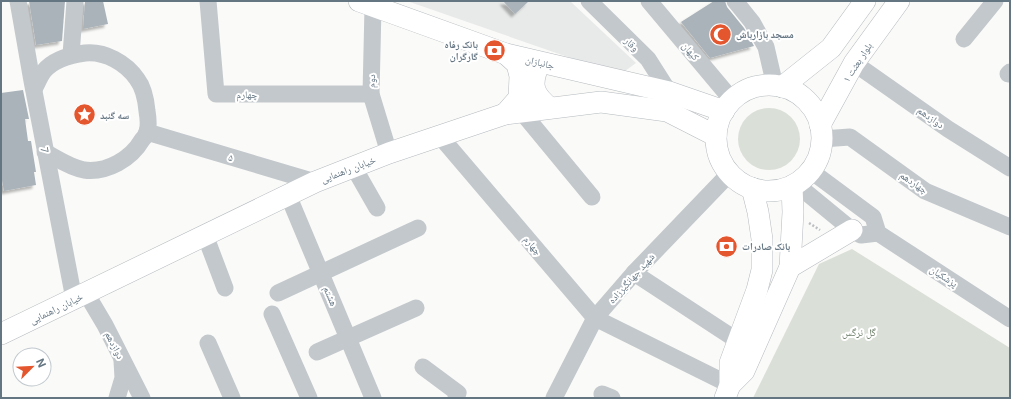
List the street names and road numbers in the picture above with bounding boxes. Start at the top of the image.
street label: وقار [622,34,642,54]
street label: کیهان [679,40,702,63]
street label: بلوار بعثت ۱ [840,40,875,84]
street label: جانبازان [524,53,556,72]
street label: دوم [365,74,379,88]
street label: چهارم [236,88,258,102]
street label: دوازدهم [914,104,947,132]
street label: 7 [39,146,51,154]
street label: ۵ [227,151,235,164]
street label: خیابان راهنمایی [319,153,378,186]
street label: چهاردهم [897,168,931,198]
street label: چهارم [520,233,545,259]
street label: شهید جهانگیرزاده [605,250,657,306]
street label: پزشکیان [927,263,960,290]
street label: هشتم [320,284,341,309]
street label: خیابان راهنمایی [27,290,86,327]
street label: دوازدهم [101,329,127,362]

